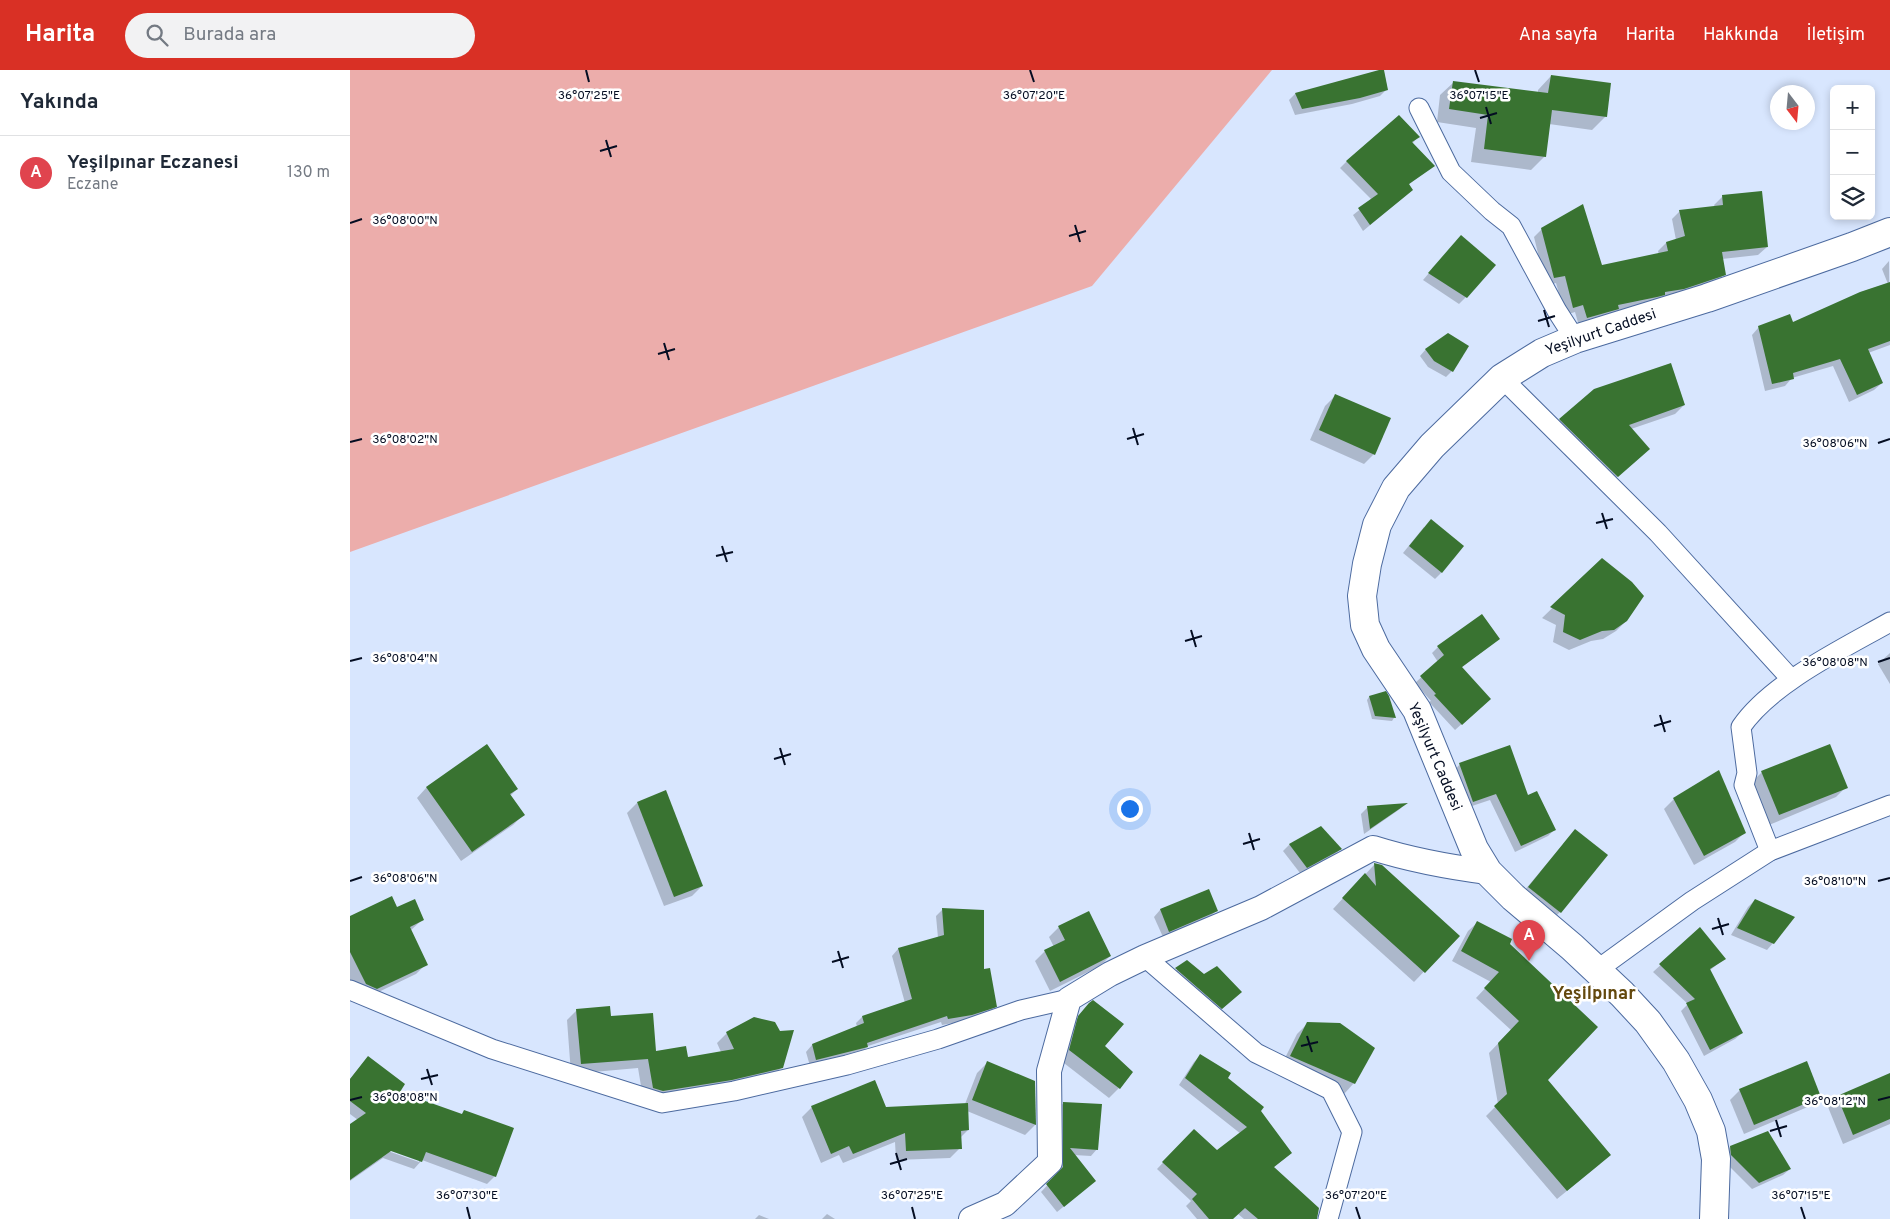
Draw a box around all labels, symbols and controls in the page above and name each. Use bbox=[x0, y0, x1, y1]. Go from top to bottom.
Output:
search box bbox=[125, 13, 475, 58]
text: Harita bbox=[25, 20, 95, 50]
icon: search bbox=[143, 21, 171, 49]
text: Burada ara bbox=[183, 23, 276, 47]
text: Ana sayfa bbox=[1519, 24, 1598, 47]
text: Harita bbox=[1626, 24, 1675, 47]
text: Hakkında bbox=[1703, 24, 1778, 47]
text: İletişim bbox=[1806, 24, 1865, 47]
north arrow bbox=[1770, 85, 1815, 130]
map controls bbox=[1830, 85, 1875, 220]
button: + bbox=[1830, 85, 1875, 130]
text: 36°07'25"E bbox=[558, 88, 620, 104]
text: 36°07'20"E bbox=[1003, 88, 1065, 104]
text: 36°07'15"E bbox=[1449, 88, 1509, 104]
text: Yakında bbox=[20, 89, 99, 116]
button: − bbox=[1830, 130, 1875, 175]
text: Yeşilpınar Eczanesi bbox=[67, 151, 239, 175]
text: A bbox=[30, 163, 42, 183]
text: 130 m bbox=[287, 163, 330, 183]
text: Eczane bbox=[67, 175, 118, 195]
button: layers bbox=[1830, 175, 1875, 220]
text: 36°08'00"N bbox=[372, 213, 438, 229]
street label: Yeşilyurt Caddesi bbox=[1543, 305, 1659, 361]
text: 36°08'02"N bbox=[372, 432, 438, 448]
text: 36°08'06"N bbox=[1802, 436, 1868, 452]
text: 36°08'04"N bbox=[372, 651, 438, 667]
text: 36°08'08"N bbox=[1802, 655, 1868, 671]
street label: Yeşilyurt Caddesi bbox=[1403, 700, 1465, 814]
your location bbox=[1117, 796, 1143, 822]
text: 36°08'06"N bbox=[372, 871, 438, 887]
text: 36°08'10"N bbox=[1804, 874, 1866, 890]
pin: A bbox=[1513, 920, 1545, 961]
district label: Yeşilpınar bbox=[1552, 983, 1636, 1006]
text: 36°08'08"N bbox=[372, 1090, 438, 1106]
text: 36°08'12"N bbox=[1804, 1094, 1866, 1110]
text: 36°07'30"E bbox=[436, 1188, 498, 1204]
text: 36°07'25"E bbox=[881, 1188, 943, 1204]
text: 36°07'20"E bbox=[1325, 1188, 1387, 1204]
text: 36°07'15"E bbox=[1771, 1188, 1831, 1204]

